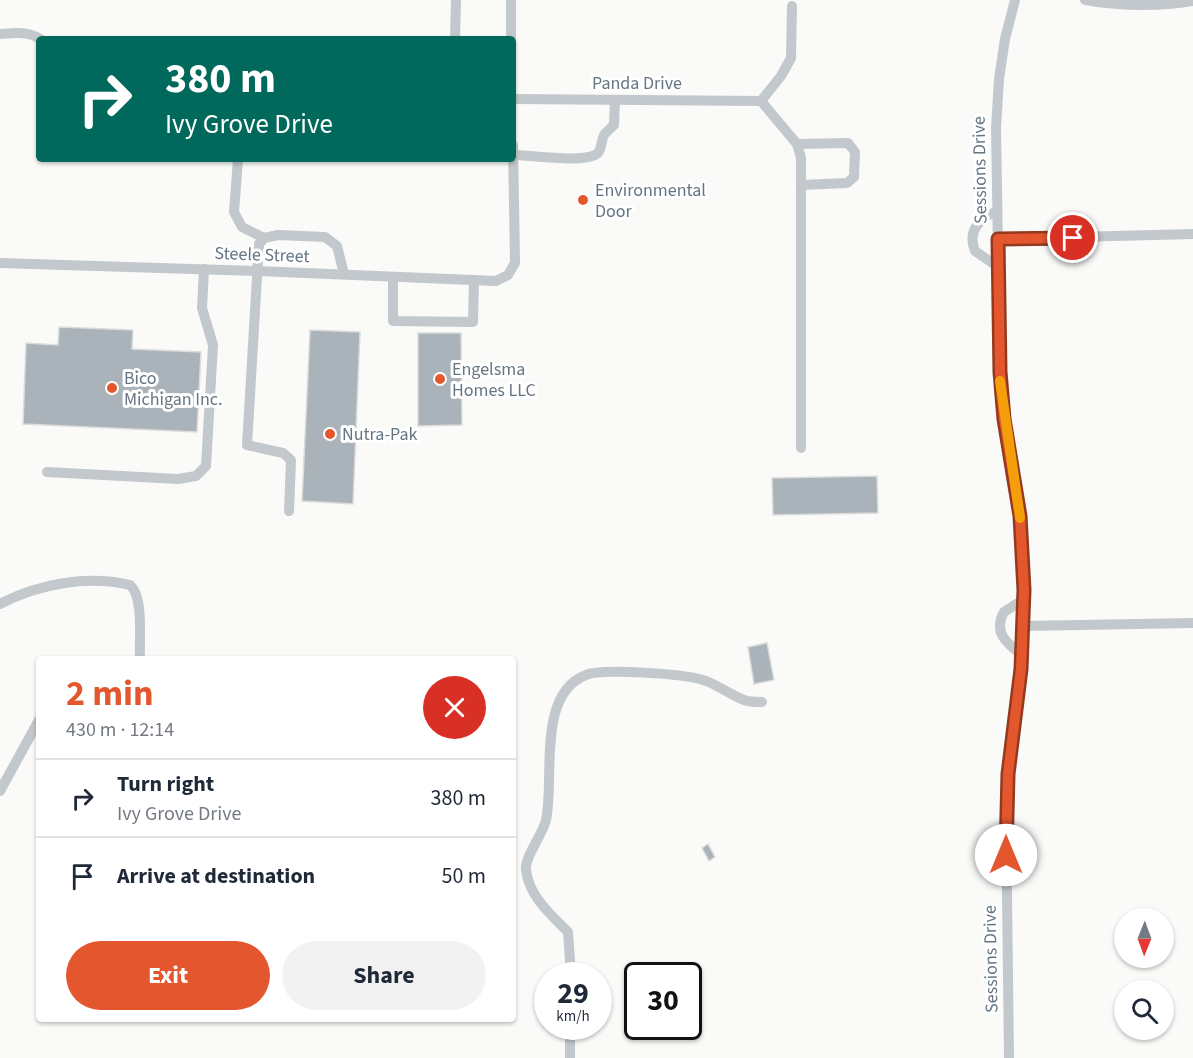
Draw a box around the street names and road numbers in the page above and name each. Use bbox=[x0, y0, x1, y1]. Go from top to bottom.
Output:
street label: Panda Drive bbox=[592, 71, 682, 96]
street label: Sessions Drive bbox=[967, 116, 993, 224]
street label: Steele Street bbox=[214, 241, 310, 269]
street label: Sessions Drive bbox=[978, 905, 1004, 1013]

